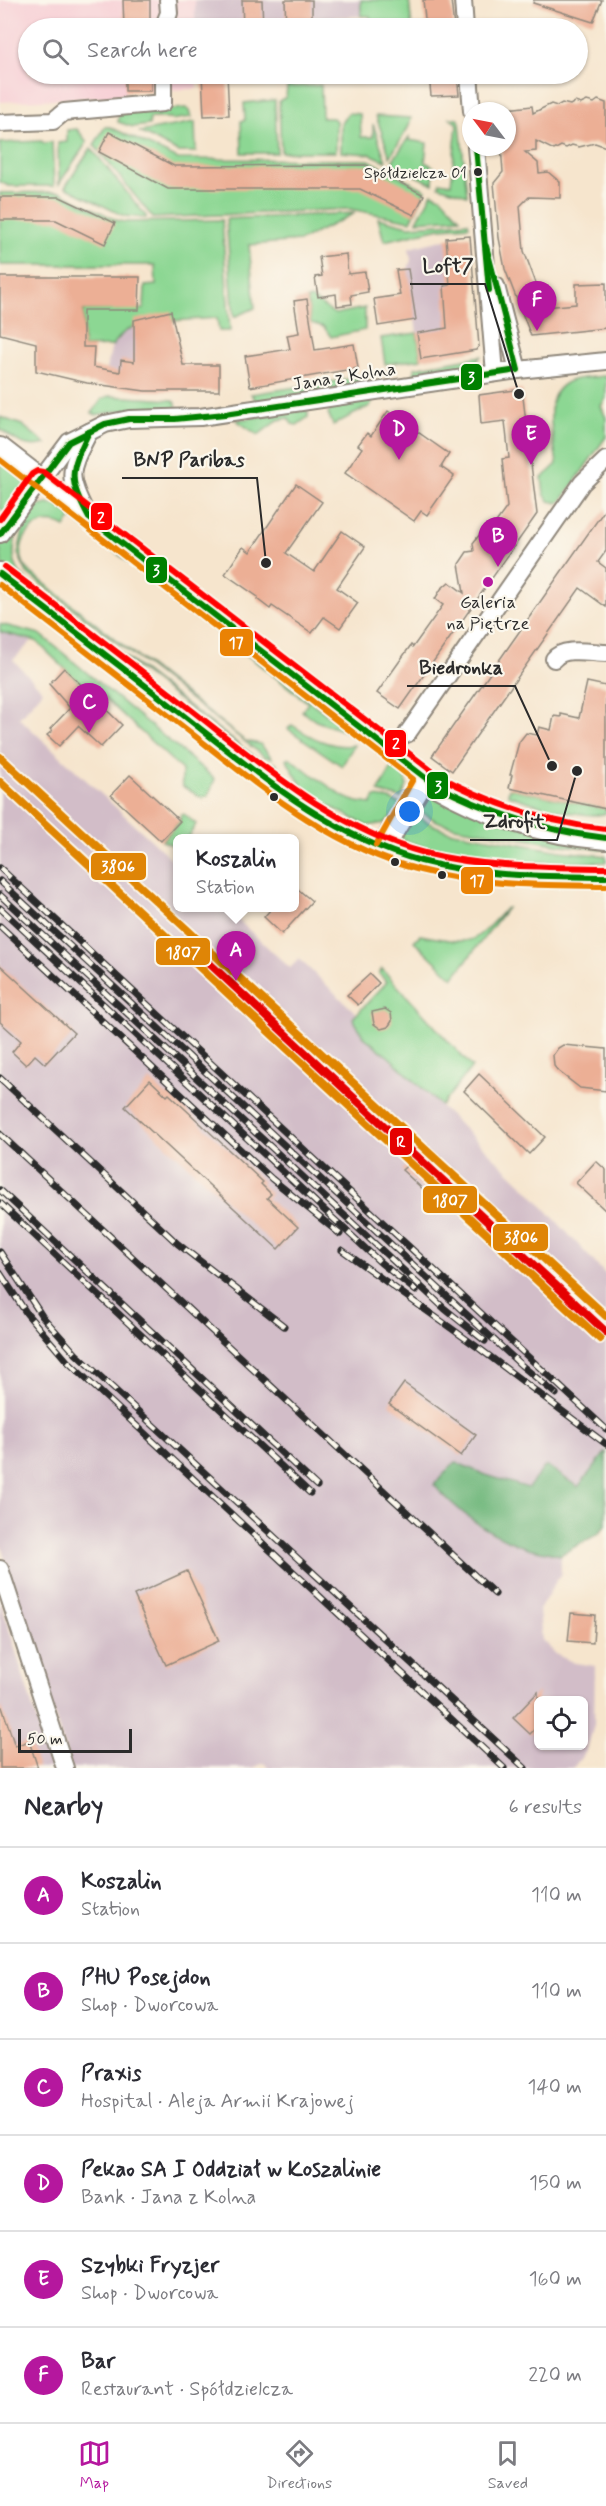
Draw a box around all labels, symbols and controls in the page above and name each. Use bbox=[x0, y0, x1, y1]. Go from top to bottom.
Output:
search box bbox=[18, 18, 588, 84]
icon: search bbox=[39, 35, 72, 68]
text: Search here bbox=[87, 37, 198, 65]
north arrow bbox=[462, 102, 516, 156]
place label: Spółdzielcza 01 bbox=[364, 163, 467, 184]
marker: Spółdzielcza 01 bbox=[472, 166, 484, 178]
callout: Loft7 bbox=[410, 246, 485, 284]
text: Loft7 bbox=[422, 253, 474, 280]
pin: F bbox=[518, 282, 556, 331]
street label: Jana z Kolna bbox=[291, 357, 397, 397]
line badge: 3 bbox=[460, 363, 483, 391]
text: 3 bbox=[467, 368, 475, 389]
pin: D bbox=[380, 410, 418, 460]
pin: E bbox=[512, 416, 550, 465]
callout: BNP Paribas bbox=[122, 440, 257, 478]
text: BNP Paribas bbox=[134, 447, 245, 474]
line badge: 2 bbox=[90, 502, 113, 531]
text: 2 bbox=[97, 508, 105, 529]
pin: B bbox=[478, 518, 518, 567]
line badge: 3 bbox=[145, 556, 168, 584]
text: 3 bbox=[152, 561, 160, 582]
marker: Galeria na Piętrze bbox=[481, 575, 495, 589]
place label: Galeria na Piętrze bbox=[447, 591, 530, 636]
line badge: 17 bbox=[219, 628, 254, 657]
text: 17 bbox=[228, 633, 244, 654]
callout: Biedronka bbox=[407, 648, 515, 686]
text: Biedronka bbox=[419, 655, 503, 682]
pin: C bbox=[70, 684, 109, 733]
line badge: 2 bbox=[384, 729, 407, 758]
text: 2 bbox=[392, 734, 400, 755]
line badge: 3 bbox=[426, 771, 449, 800]
text: 3 bbox=[434, 777, 442, 798]
unlabelled marker bbox=[268, 791, 280, 803]
your location bbox=[395, 797, 424, 826]
callout: Zdrofit bbox=[470, 802, 557, 840]
text: Zdrofit bbox=[483, 809, 547, 836]
popup bbox=[173, 834, 299, 912]
text: Koszalin bbox=[196, 846, 276, 874]
line badge: 3806 bbox=[90, 852, 147, 881]
unlabelled marker bbox=[389, 856, 401, 868]
text: 3806 bbox=[101, 857, 135, 878]
line badge: 17 bbox=[460, 866, 494, 895]
unlabelled marker bbox=[436, 869, 448, 881]
text: 17 bbox=[469, 871, 485, 892]
text: Station bbox=[196, 874, 255, 901]
pin: A bbox=[216, 932, 256, 981]
line badge: 1807 bbox=[155, 937, 211, 966]
text: 1807 bbox=[165, 943, 201, 964]
line badge: R bbox=[389, 1127, 413, 1156]
text: R bbox=[396, 1132, 406, 1153]
line badge: 1807 bbox=[422, 1185, 478, 1214]
text: 1807 bbox=[432, 1191, 468, 1212]
line badge: 3806 bbox=[492, 1223, 549, 1252]
text: 3806 bbox=[504, 1228, 538, 1249]
map controls bbox=[534, 1696, 588, 1750]
button: locate bbox=[534, 1696, 588, 1750]
scale bar bbox=[18, 1726, 132, 1754]
text: 50 m bbox=[27, 1729, 63, 1750]
text: Nearby bbox=[24, 1790, 103, 1824]
text: 6 results bbox=[509, 1794, 582, 1821]
text: Koszalin bbox=[81, 1868, 162, 1896]
text: A bbox=[37, 1882, 50, 1909]
text: 110 m bbox=[531, 1882, 582, 1909]
text: Station bbox=[81, 1896, 140, 1923]
text: PHU Posejdon bbox=[81, 1964, 211, 1992]
text: B bbox=[37, 1978, 50, 2005]
text: 110 m bbox=[531, 1978, 582, 2005]
text: Shop · Dworcowa bbox=[81, 1992, 218, 2019]
text: Praxis bbox=[81, 2060, 141, 2088]
text: C bbox=[36, 2074, 51, 2101]
text: 140 m bbox=[528, 2074, 582, 2101]
text: Hospital · Aleja Armii Krajowej bbox=[81, 2088, 354, 2115]
text: Pekao SA I Oddział w Koszalinie bbox=[81, 2156, 381, 2184]
text: D bbox=[37, 2170, 50, 2197]
text: 150 m bbox=[529, 2170, 582, 2197]
text: Bank · Jana z Kolna bbox=[81, 2184, 256, 2211]
text: Szybki Fryzjer bbox=[81, 2252, 219, 2280]
text: E bbox=[38, 2266, 49, 2293]
text: 160 m bbox=[529, 2266, 582, 2293]
text: Shop · Dworcowa bbox=[81, 2280, 218, 2307]
text: Bar bbox=[81, 2348, 115, 2376]
text: F bbox=[38, 2362, 49, 2389]
text: 220 m bbox=[528, 2362, 582, 2389]
text: Restaurant · Spółdzielcza bbox=[81, 2376, 293, 2403]
tab: Map bbox=[78, 2437, 111, 2494]
tab: Directions bbox=[266, 2437, 332, 2494]
tab: Saved bbox=[488, 2437, 528, 2494]

